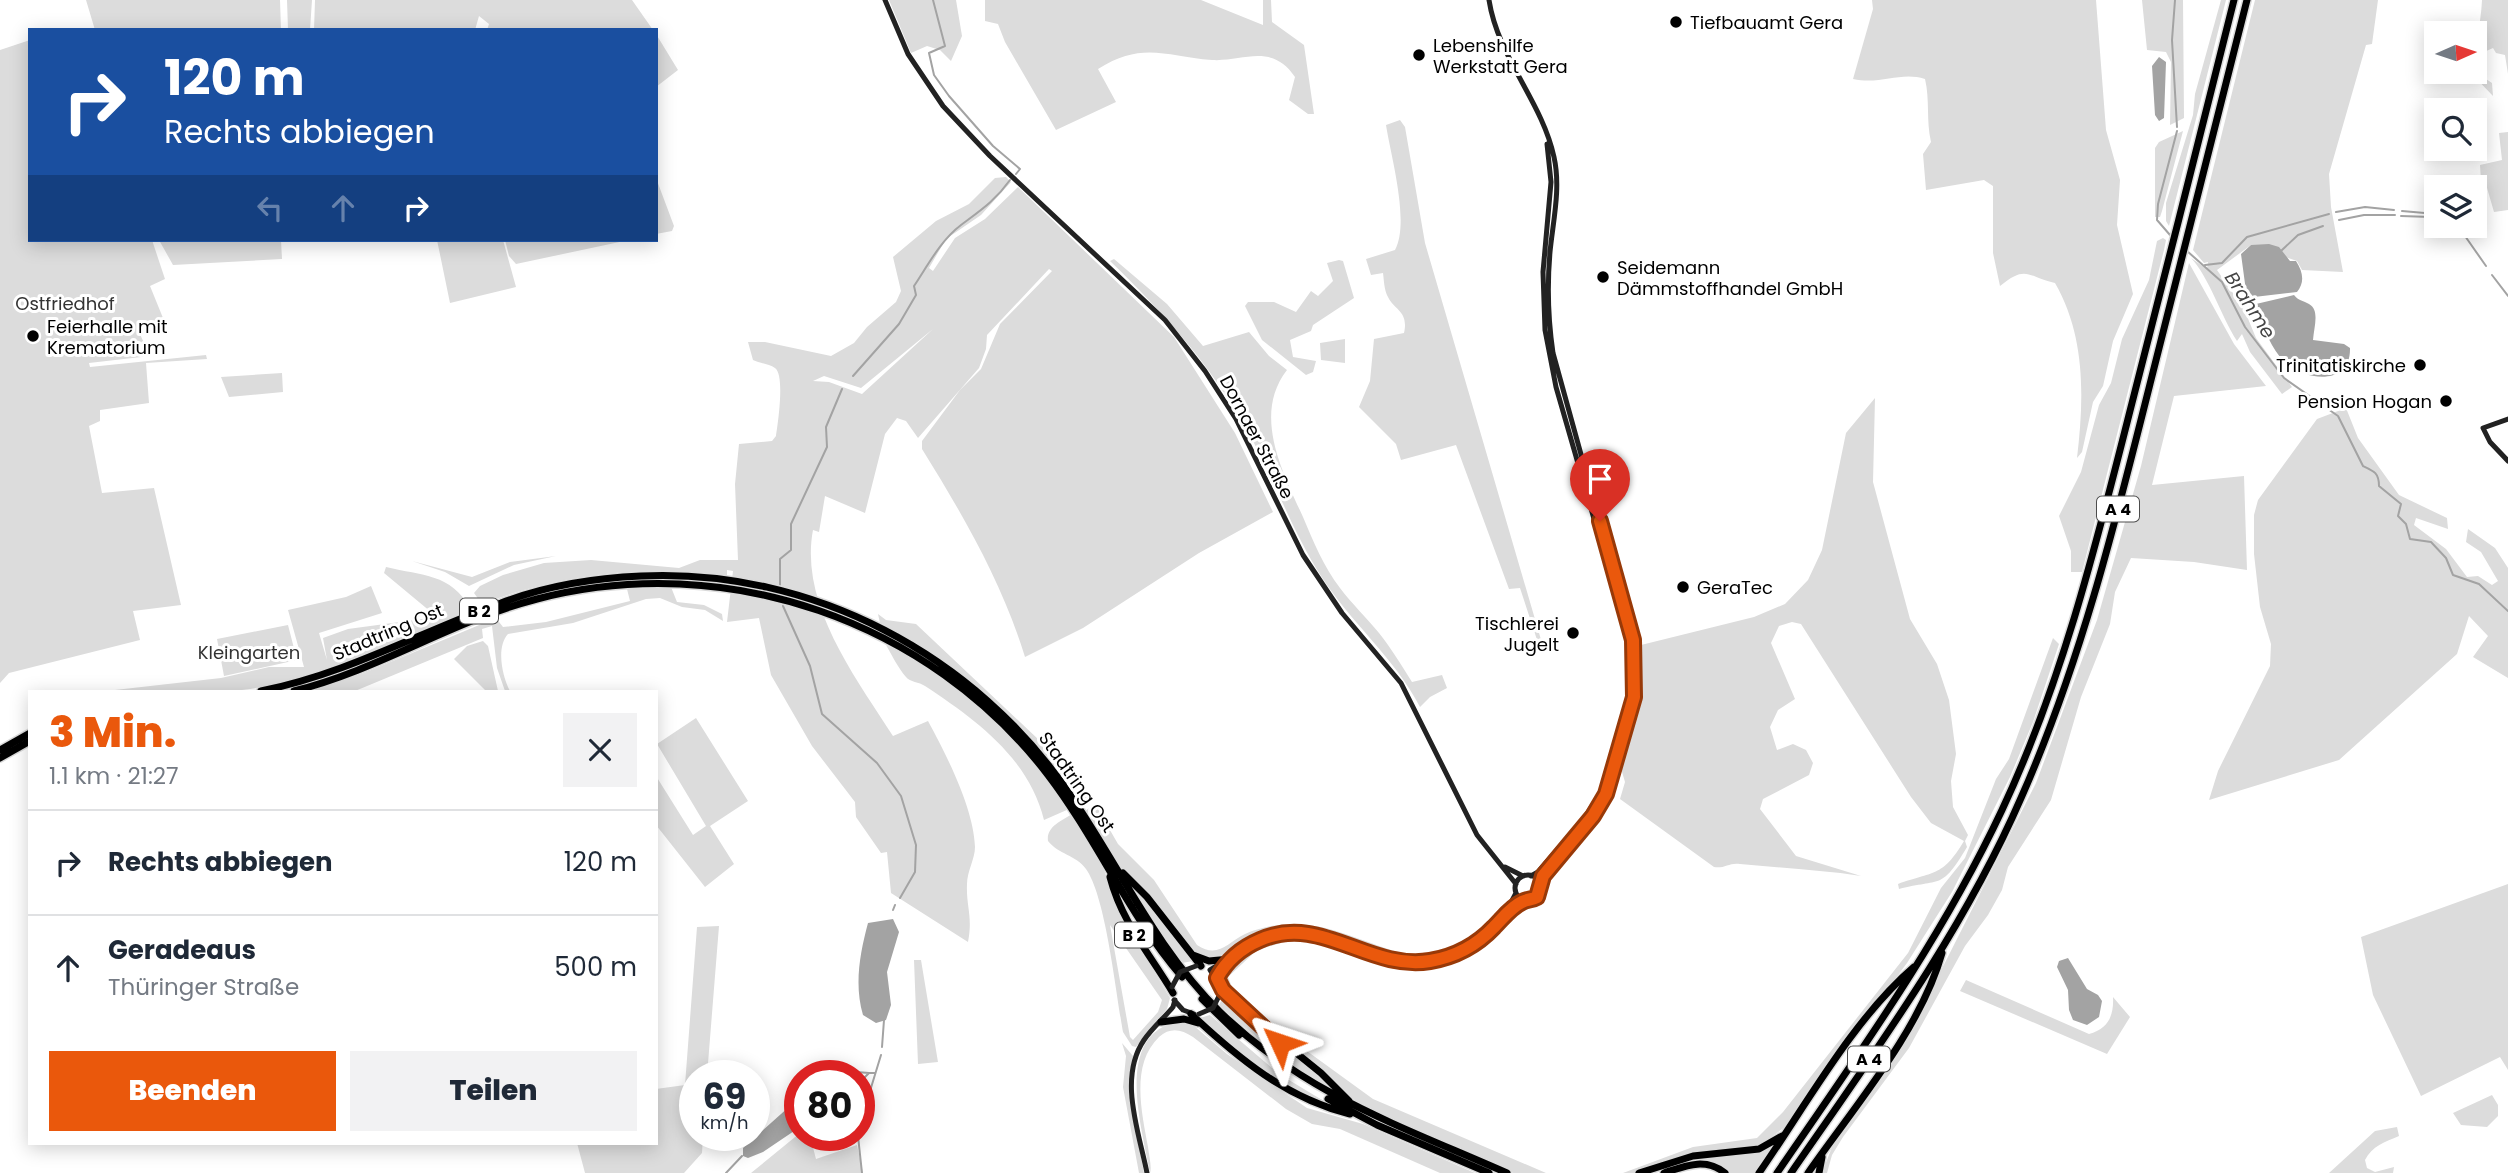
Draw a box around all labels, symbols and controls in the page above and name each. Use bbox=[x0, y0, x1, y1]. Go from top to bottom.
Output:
place label: Tiefbauamt Gera bbox=[1690, 10, 1843, 35]
marker: Tiefbauamt Gera bbox=[1668, 14, 1684, 30]
north arrow bbox=[2424, 21, 2487, 84]
map controls bbox=[2424, 21, 2487, 238]
place label: Lebenshilfe Werkstatt Gera bbox=[1433, 33, 1568, 79]
text: 120 m bbox=[164, 44, 305, 112]
marker: Lebenshilfe Werkstatt Gera bbox=[1411, 47, 1427, 63]
icon: right bbox=[49, 56, 140, 147]
button: search bbox=[2424, 98, 2487, 161]
text: Rechts abbiegen bbox=[164, 109, 435, 154]
button: layers bbox=[2424, 175, 2487, 238]
icon: left bbox=[251, 189, 289, 227]
icon: ahead bbox=[324, 189, 362, 227]
icon: right bbox=[397, 189, 435, 227]
place label: Seidemann Dämmstoffhandel GmbH bbox=[1617, 255, 1843, 301]
water label: Brahme bbox=[2218, 266, 2282, 344]
marker: Seidemann Dämmstoffhandel GmbH bbox=[1595, 269, 1611, 285]
park label: Ostfriedhof bbox=[15, 291, 115, 316]
place label: Feierhalle mit Krematorium bbox=[47, 314, 168, 360]
marker: Feierhalle mit Krematorium bbox=[25, 328, 41, 344]
place label: Trinitatiskirche bbox=[2276, 353, 2406, 378]
marker: Trinitatiskirche bbox=[2412, 357, 2428, 373]
street label: Dornaer Straße bbox=[1214, 371, 1300, 503]
place label: Pension Hogan bbox=[2297, 389, 2432, 414]
marker: Pension Hogan bbox=[2438, 393, 2454, 409]
pin bbox=[1570, 449, 1630, 521]
icon: arrive bbox=[1581, 460, 1619, 498]
road number: A 4 bbox=[2097, 496, 2139, 522]
place label: GeraTec bbox=[1697, 575, 1773, 600]
marker: GeraTec bbox=[1675, 579, 1691, 595]
street label: Stadtring Ost bbox=[329, 597, 447, 667]
road number: B 2 bbox=[460, 598, 498, 624]
place label: Tischlerei Jugelt bbox=[1475, 611, 1559, 657]
marker: Tischlerei Jugelt bbox=[1565, 625, 1581, 641]
park label: Kleingarten bbox=[198, 640, 300, 665]
text: 3 Min. bbox=[49, 703, 176, 762]
button: close bbox=[563, 713, 637, 787]
street label: Stadtring Ost bbox=[1033, 727, 1121, 837]
text: 1.1 km · 21:27 bbox=[49, 760, 179, 792]
icon: right bbox=[49, 844, 87, 882]
text: Rechts abbiegen bbox=[108, 844, 333, 880]
text: 120 m bbox=[564, 844, 637, 880]
road number: B 2 bbox=[1115, 923, 1153, 948]
text: Geradeaus bbox=[108, 932, 256, 968]
icon: ahead bbox=[49, 949, 87, 987]
text: 500 m bbox=[554, 949, 637, 985]
text: Thüringer Straße bbox=[108, 971, 299, 1003]
position arrow bbox=[1243, 1006, 1317, 1080]
road number: A 4 bbox=[1848, 1046, 1890, 1072]
button: Beenden bbox=[49, 1051, 336, 1131]
button: Teilen bbox=[350, 1051, 637, 1131]
speed limit sign: 80 bbox=[784, 1060, 875, 1151]
text: 69 bbox=[703, 1072, 746, 1121]
text: km/h bbox=[701, 1110, 748, 1135]

